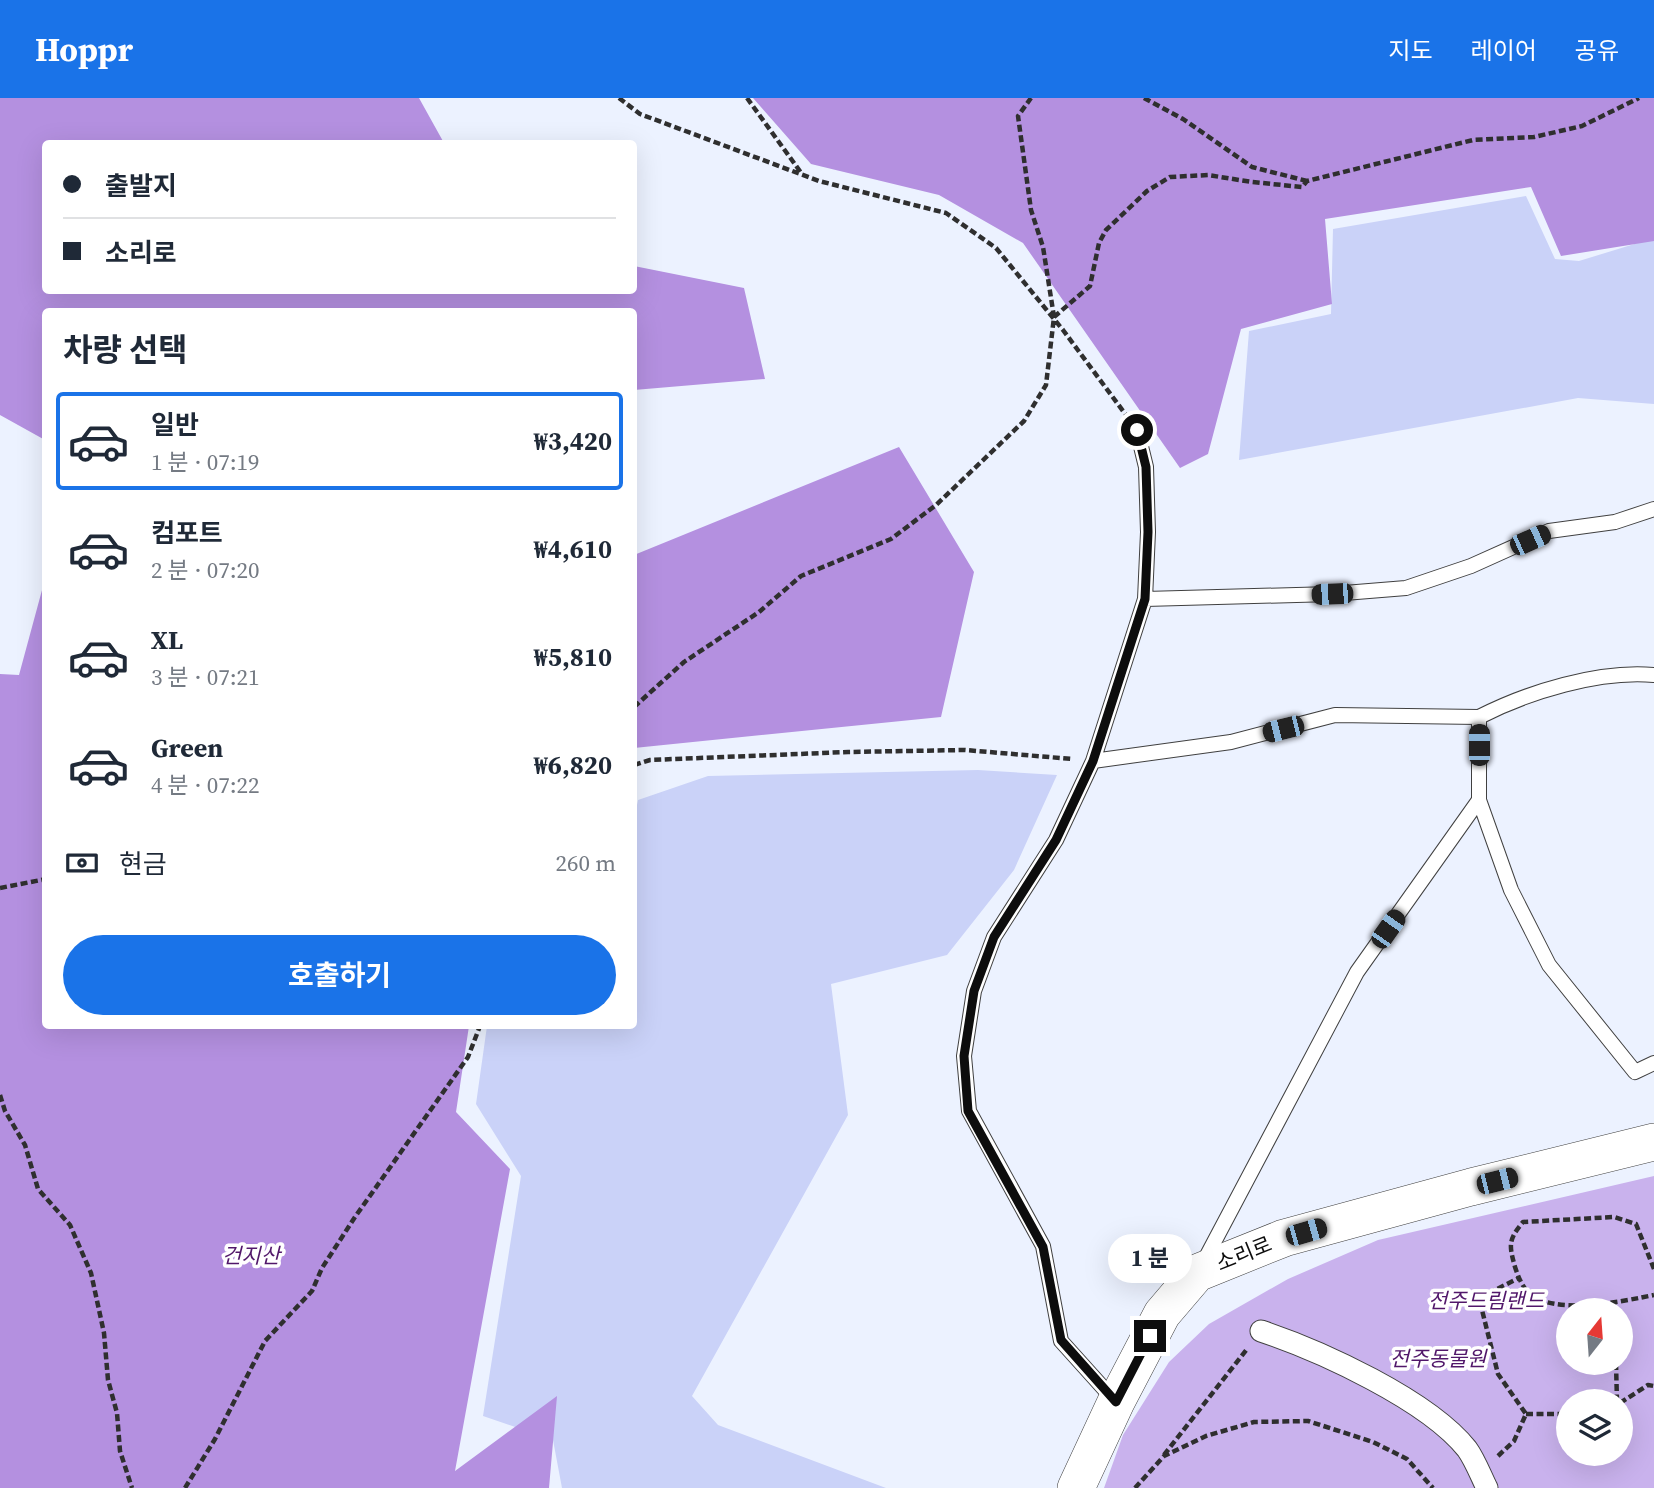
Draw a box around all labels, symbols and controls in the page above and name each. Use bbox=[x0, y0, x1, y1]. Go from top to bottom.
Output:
text: Hoppr bbox=[35, 27, 133, 72]
text: 지도 bbox=[1388, 34, 1433, 67]
text: 레이어 bbox=[1471, 34, 1537, 67]
text: 공유 bbox=[1575, 34, 1619, 67]
text: 출발지 bbox=[105, 168, 177, 204]
text: 소리로 bbox=[105, 235, 177, 271]
text: 차량 선택 bbox=[63, 328, 188, 372]
text: 일반 bbox=[151, 407, 199, 443]
icon: car bbox=[67, 410, 130, 473]
route start bbox=[1121, 414, 1153, 446]
text: ₩3,420 bbox=[534, 423, 612, 459]
text: 1 분 · 07:19 bbox=[151, 446, 260, 478]
text: 컴포트 bbox=[151, 515, 223, 551]
icon: car bbox=[67, 518, 130, 581]
car bbox=[1507, 522, 1554, 558]
text: ₩4,610 bbox=[534, 531, 612, 567]
text: 2 분 · 07:20 bbox=[151, 554, 260, 586]
car bbox=[1311, 583, 1354, 605]
text: XL bbox=[151, 622, 183, 658]
icon: car bbox=[67, 626, 130, 689]
text: ₩5,810 bbox=[534, 639, 612, 675]
text: 3 분 · 07:21 bbox=[151, 661, 260, 693]
car bbox=[1261, 714, 1306, 744]
car bbox=[1469, 724, 1490, 766]
text: Green bbox=[151, 730, 223, 766]
icon: car bbox=[67, 734, 130, 797]
text: ₩6,820 bbox=[534, 747, 612, 783]
text: 4 분 · 07:22 bbox=[151, 769, 260, 801]
icon: cash bbox=[63, 844, 101, 882]
text: 현금 bbox=[119, 846, 167, 882]
text: 260 m bbox=[555, 847, 616, 879]
car bbox=[1368, 906, 1409, 952]
button: 호출하기 bbox=[63, 935, 616, 1015]
car bbox=[1475, 1166, 1520, 1196]
car bbox=[1283, 1216, 1330, 1248]
street label: 소리로 bbox=[1212, 1229, 1276, 1278]
callout: 1 분 bbox=[1108, 1234, 1192, 1284]
park label: 건지산 bbox=[222, 1241, 283, 1270]
text: 1 분 bbox=[1131, 1242, 1169, 1274]
park label: 전주드림랜드 bbox=[1428, 1286, 1545, 1315]
north arrow bbox=[1556, 1298, 1633, 1376]
map controls bbox=[1556, 1298, 1633, 1466]
route end bbox=[1134, 1320, 1166, 1352]
park label: 전주동물원 bbox=[1390, 1344, 1488, 1373]
button: layers bbox=[1556, 1389, 1633, 1466]

